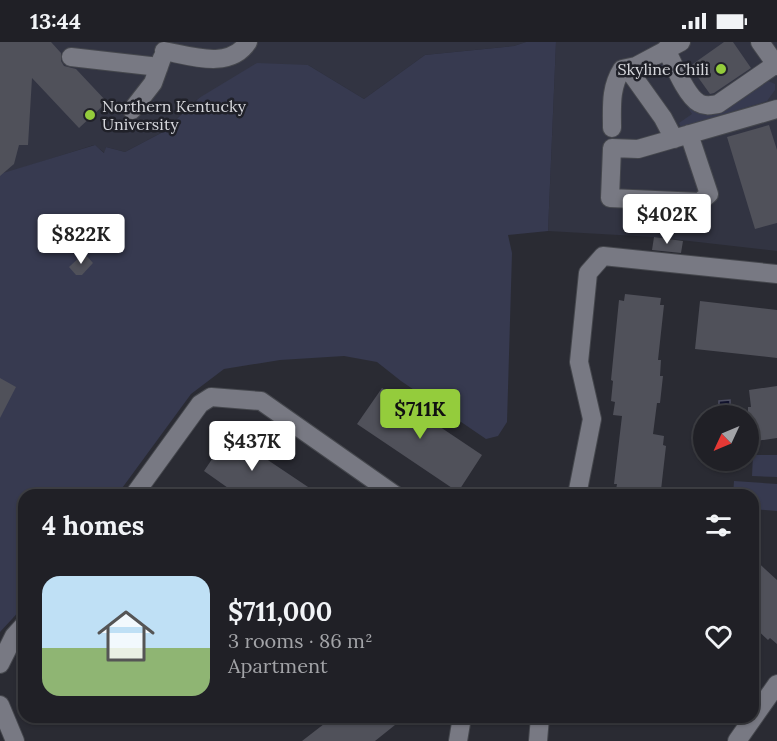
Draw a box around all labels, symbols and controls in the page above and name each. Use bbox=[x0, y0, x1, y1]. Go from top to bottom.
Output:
text: 13:44 bbox=[30, 7, 81, 35]
place label: Skyline Chili bbox=[617, 59, 709, 79]
marker: Skyline Chili bbox=[714, 62, 728, 76]
place label: Northern Kentucky University bbox=[102, 96, 247, 134]
marker: Northern Kentucky University bbox=[83, 108, 97, 122]
pin: $402K bbox=[625, 194, 709, 245]
text: $402K bbox=[637, 201, 697, 226]
pin: $822K bbox=[39, 214, 123, 265]
text: $822K bbox=[52, 221, 110, 246]
pin: $711K bbox=[378, 389, 462, 440]
text: $711K bbox=[394, 396, 446, 421]
north arrow bbox=[693, 405, 759, 471]
map controls bbox=[693, 405, 759, 471]
pin: $437K bbox=[210, 421, 294, 472]
text: $437K bbox=[223, 428, 281, 453]
text: 4 homes bbox=[42, 509, 144, 542]
icon: filters bbox=[702, 509, 735, 542]
text: $711,000 bbox=[228, 595, 332, 628]
icon: home bbox=[90, 600, 162, 672]
icon: heart bbox=[702, 620, 735, 653]
text: 3 rooms · 86 m² bbox=[228, 628, 373, 653]
text: Apartment bbox=[228, 653, 328, 678]

